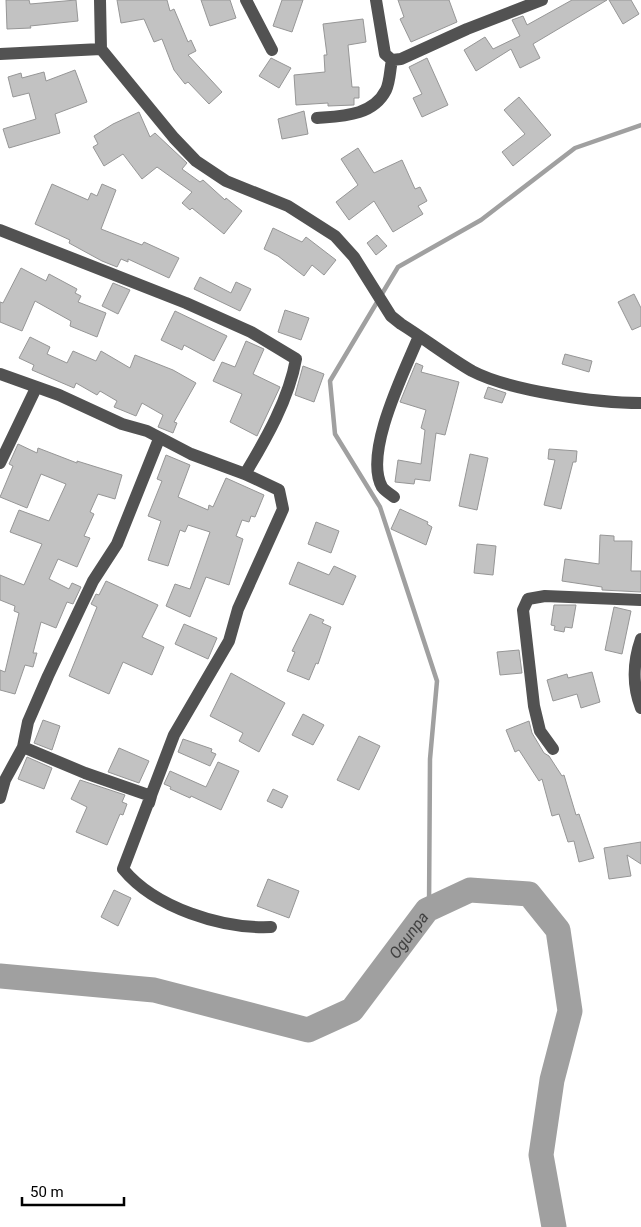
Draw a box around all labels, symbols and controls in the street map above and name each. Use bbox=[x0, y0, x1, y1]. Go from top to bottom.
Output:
water label: Ogunpa bbox=[385, 908, 432, 962]
scale bar bbox=[22, 1174, 125, 1206]
text: 50 m bbox=[30, 1183, 64, 1201]

